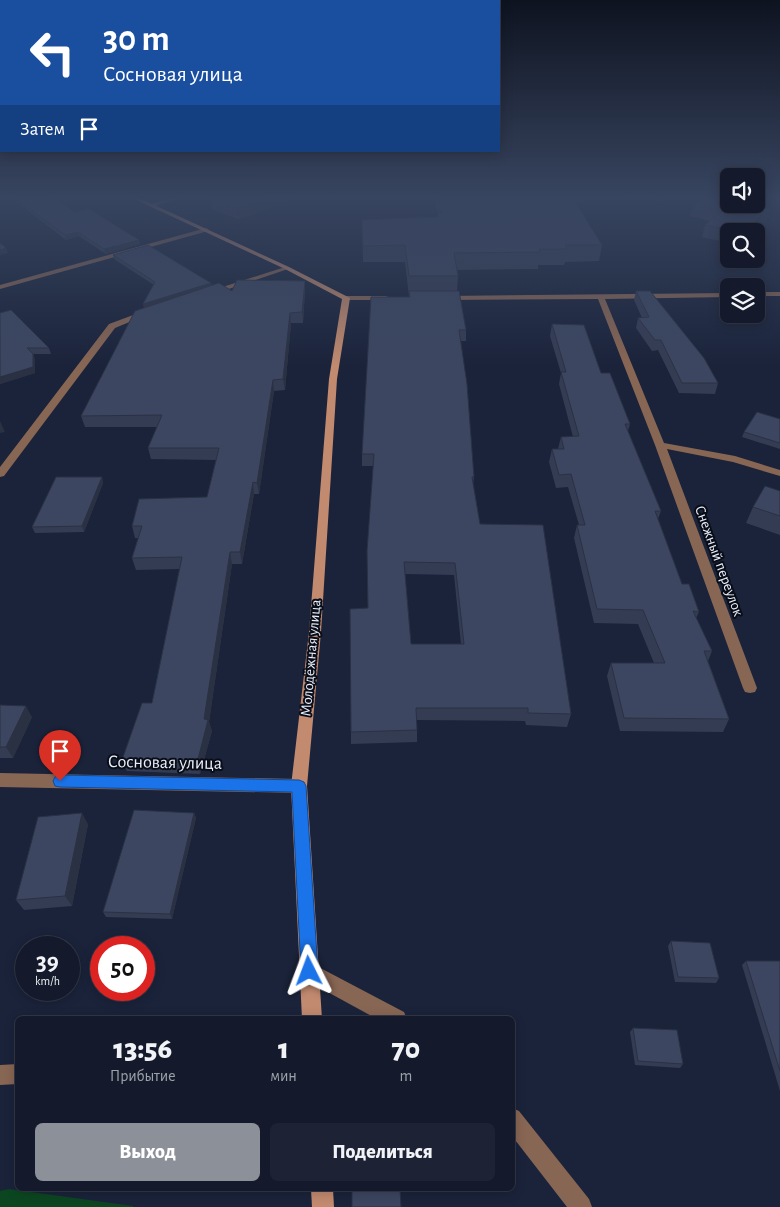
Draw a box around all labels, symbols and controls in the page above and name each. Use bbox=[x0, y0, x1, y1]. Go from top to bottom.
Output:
icon: left bbox=[20, 20, 85, 85]
text: 30 m bbox=[103, 22, 170, 57]
text: Сосновая улица bbox=[103, 63, 243, 85]
icon: arrive bbox=[75, 115, 103, 143]
text: Затем bbox=[20, 120, 65, 139]
map controls bbox=[720, 168, 765, 323]
button: sound bbox=[720, 168, 765, 213]
button: search bbox=[720, 223, 765, 268]
button: layers bbox=[720, 278, 765, 323]
street label: Снежный переулок bbox=[692, 504, 746, 618]
street label: Молодёжная улица bbox=[298, 599, 324, 717]
pin bbox=[39, 730, 81, 781]
icon: arrive bbox=[46, 737, 74, 765]
street label: Сосновая улица bbox=[108, 753, 222, 773]
speed limit sign: 50 bbox=[90, 936, 155, 1001]
position arrow bbox=[282, 944, 334, 996]
text: 39 bbox=[36, 950, 59, 975]
text: km/h bbox=[35, 975, 60, 987]
text: 13:56 bbox=[113, 1034, 172, 1064]
text: 1 bbox=[278, 1034, 289, 1064]
text: 70 bbox=[392, 1034, 420, 1064]
text: Прибытие bbox=[110, 1068, 176, 1084]
text: мин bbox=[270, 1068, 297, 1084]
text: m bbox=[400, 1068, 412, 1084]
button: Выход bbox=[35, 1123, 260, 1181]
button: Поделиться bbox=[270, 1123, 495, 1181]

